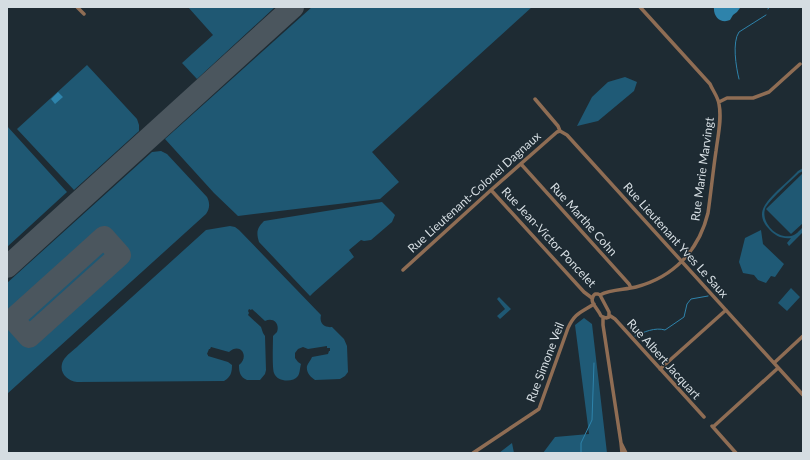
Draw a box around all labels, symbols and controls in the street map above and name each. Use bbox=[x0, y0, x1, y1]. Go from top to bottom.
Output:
street label: Rue Marie Marvingt bbox=[687, 115, 717, 222]
street label: Rue Lieutenant-Colonel Dagnaux bbox=[404, 128, 544, 256]
street label: Rue Marthe Cohn bbox=[547, 179, 621, 259]
street label: Rue Lieutenant Yves Le Saux bbox=[620, 179, 732, 301]
street label: Rue Jean-Victor Poncelet bbox=[499, 184, 600, 291]
street label: Rue Albert Jacquart bbox=[624, 316, 704, 403]
street label: Rue Simone Veil bbox=[523, 320, 567, 404]

